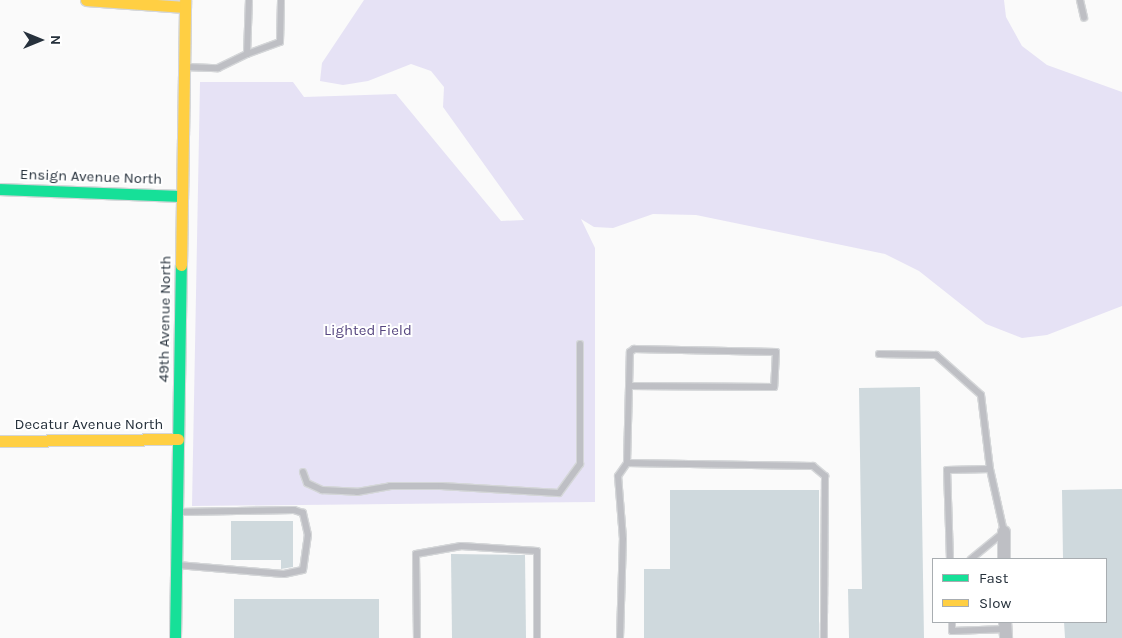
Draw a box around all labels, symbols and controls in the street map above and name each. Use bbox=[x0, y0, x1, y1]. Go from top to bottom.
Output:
north arrow bbox=[15, 15, 65, 65]
text: N bbox=[47, 35, 64, 45]
street label: Ensign Avenue North bbox=[20, 166, 162, 188]
street label: 49th Avenue North bbox=[155, 255, 175, 383]
park label: Lighted Field bbox=[324, 322, 412, 340]
street label: Decatur Avenue North bbox=[15, 416, 163, 434]
legend bbox=[932, 558, 1107, 623]
text: Fast bbox=[979, 569, 1008, 587]
text: Slow bbox=[979, 594, 1011, 612]

